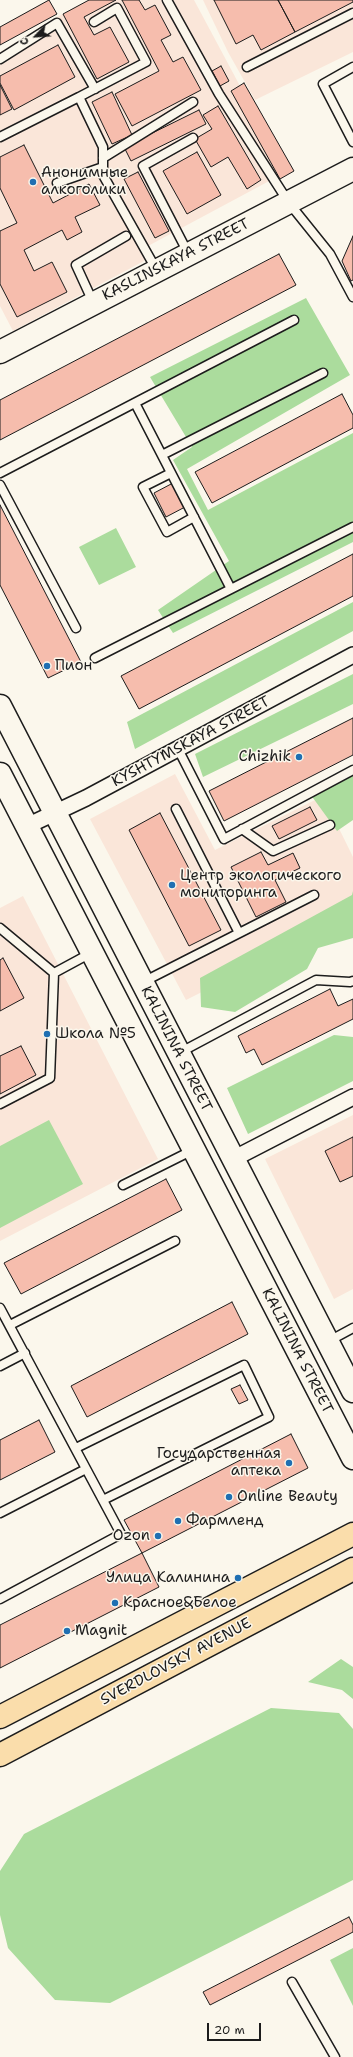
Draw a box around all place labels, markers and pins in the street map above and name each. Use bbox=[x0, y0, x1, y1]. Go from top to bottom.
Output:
place label: Анонимные алкоголики bbox=[41, 164, 128, 199]
marker: Анонимные алкоголики bbox=[28, 177, 38, 187]
place label: Пион bbox=[55, 657, 92, 675]
marker: Пион bbox=[42, 661, 52, 671]
place label: Chizhik bbox=[239, 748, 291, 766]
marker: Chizhik bbox=[294, 752, 304, 762]
place label: Центр экологического мониторинга bbox=[180, 867, 342, 902]
marker: Центр экологического мониторинга bbox=[167, 880, 177, 890]
place label: Школа №5 bbox=[55, 1025, 136, 1043]
marker: Школа №5 bbox=[42, 1029, 52, 1039]
place label: Государственная аптека bbox=[157, 1445, 281, 1480]
marker: Государственная аптека bbox=[284, 1458, 294, 1468]
place label: Online Beauty bbox=[237, 1488, 338, 1506]
marker: Online Beauty bbox=[224, 1492, 234, 1502]
place label: Фармленд bbox=[186, 1512, 264, 1530]
marker: Фармленд bbox=[173, 1516, 183, 1526]
place label: Ozon bbox=[113, 1527, 150, 1545]
marker: Ozon bbox=[153, 1531, 163, 1541]
place label: Улица Калинина bbox=[106, 1569, 230, 1587]
marker: Улица Калинина bbox=[233, 1573, 243, 1583]
place label: Красное&Белое bbox=[123, 1594, 237, 1612]
marker: Красное&Белое bbox=[110, 1598, 120, 1608]
place label: Magnit bbox=[75, 1622, 127, 1640]
marker: Magnit bbox=[62, 1626, 72, 1636]

